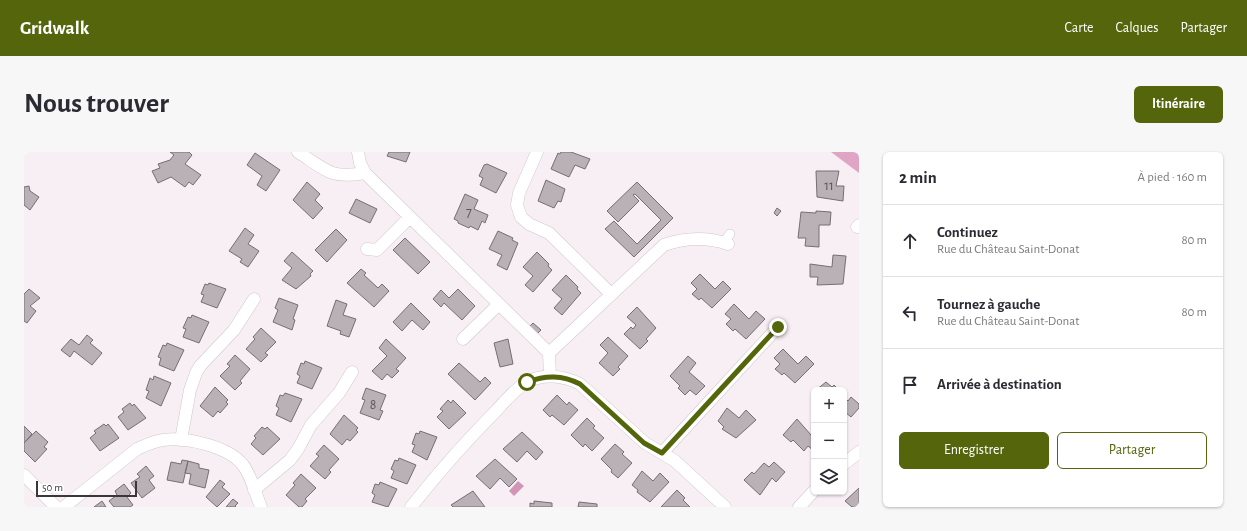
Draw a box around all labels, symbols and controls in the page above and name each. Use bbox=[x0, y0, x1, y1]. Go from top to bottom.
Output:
text: Gridwalk bbox=[20, 19, 89, 38]
text: Carte bbox=[1065, 21, 1093, 35]
text: Calques bbox=[1115, 21, 1159, 35]
text: Partager bbox=[1181, 21, 1227, 35]
button: Itinéraire bbox=[1134, 86, 1223, 123]
text: Nous trouver bbox=[24, 90, 169, 118]
text: 2 min bbox=[899, 169, 937, 186]
text: À pied · 160 m bbox=[1138, 171, 1207, 184]
house number: 11 bbox=[824, 179, 834, 193]
house number: 7 bbox=[466, 205, 472, 219]
text: Continuez bbox=[937, 225, 998, 240]
icon: ahead bbox=[899, 230, 921, 252]
text: 80 m bbox=[1181, 234, 1207, 247]
text: Rue du Château Saint-Donat bbox=[937, 243, 1079, 256]
text: Tournez à gauche bbox=[937, 297, 1040, 312]
icon: left bbox=[899, 302, 921, 324]
text: 80 m bbox=[1181, 306, 1207, 319]
text: Rue du Château Saint-Donat bbox=[937, 315, 1079, 328]
route end bbox=[769, 318, 787, 336]
route start bbox=[518, 373, 536, 391]
icon: arrive bbox=[899, 374, 921, 396]
text: Arrivée à destination bbox=[937, 377, 1062, 392]
map controls bbox=[811, 387, 847, 495]
button: + bbox=[811, 387, 847, 423]
house number: 8 bbox=[370, 398, 376, 412]
button: − bbox=[811, 423, 847, 459]
button: Enregistrer bbox=[899, 432, 1049, 469]
button: Partager bbox=[1057, 432, 1207, 469]
button: layers bbox=[811, 459, 847, 495]
scale bar bbox=[36, 479, 137, 498]
text: 50 m bbox=[42, 482, 63, 493]

